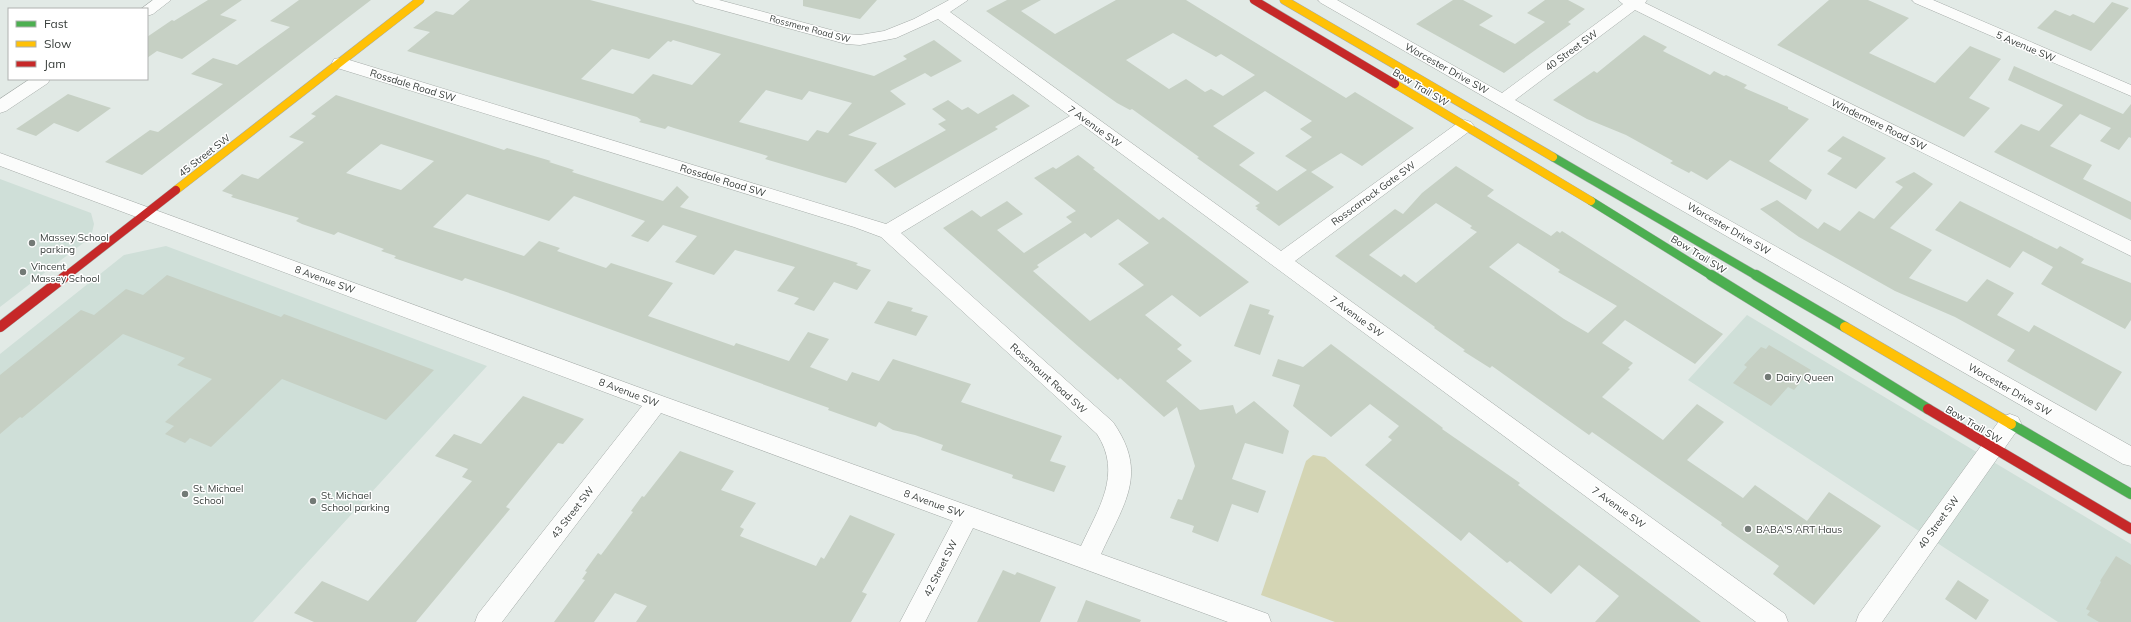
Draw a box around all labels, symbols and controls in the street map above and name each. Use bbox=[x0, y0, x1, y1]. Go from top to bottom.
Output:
legend bbox=[8, 8, 148, 80]
street label: Rossmere Road SW bbox=[768, 12, 852, 45]
text: Fast bbox=[44, 16, 68, 31]
street label: 40 Street SW bbox=[1542, 27, 1600, 74]
street label: 5 Avenue SW bbox=[1994, 28, 2057, 65]
text: Slow bbox=[44, 36, 72, 51]
street label: Worcester Drive SW bbox=[1402, 40, 1491, 97]
text: Jam bbox=[44, 56, 66, 71]
street label: Rossdale Road SW bbox=[368, 66, 457, 105]
street label: Bow Trail SW bbox=[1390, 66, 1451, 109]
street label: Windermere Road SW bbox=[1829, 96, 1929, 153]
street label: 7 Avenue SW bbox=[1065, 103, 1124, 150]
street label: 45 Street SW bbox=[176, 131, 233, 180]
street label: Rosscarrock Gate SW bbox=[1329, 158, 1418, 228]
street label: Rossdale Road SW bbox=[678, 161, 767, 200]
street label: Worcester Drive SW bbox=[1685, 199, 1773, 258]
place label: Massey School parking bbox=[40, 231, 109, 256]
street label: Bow Trail SW bbox=[1668, 232, 1729, 277]
marker: Massey School parking bbox=[27, 238, 37, 248]
place label: Vincent Massey School bbox=[31, 260, 100, 285]
street label: 8 Avenue SW bbox=[293, 263, 357, 296]
marker: Vincent Massey School bbox=[18, 267, 28, 277]
street label: 7 Avenue SW bbox=[1327, 293, 1386, 340]
street label: Rossmount Road SW bbox=[1008, 340, 1090, 416]
street label: Worcester Drive SW bbox=[1966, 360, 2054, 419]
place label: Dairy Queen bbox=[1776, 371, 1834, 384]
marker: Dairy Queen bbox=[1763, 372, 1773, 382]
street label: 8 Avenue SW bbox=[597, 375, 661, 410]
street label: Bow Trail SW bbox=[1943, 403, 2004, 446]
place label: St. Michael School bbox=[193, 482, 243, 507]
street label: 43 Street SW bbox=[548, 484, 597, 541]
street label: 7 Avenue SW bbox=[1589, 484, 1648, 531]
street label: 8 Avenue SW bbox=[902, 487, 966, 520]
marker: St. Michael School bbox=[180, 489, 190, 499]
place label: St. Michael School parking bbox=[321, 489, 390, 514]
street label: 40 Street SW bbox=[1915, 493, 1962, 551]
marker: St. Michael School parking bbox=[308, 496, 318, 506]
place label: BABA'S ART Haus bbox=[1756, 523, 1842, 536]
marker: BABA'S ART Haus bbox=[1743, 524, 1753, 534]
street label: 42 Street SW bbox=[921, 538, 960, 599]

